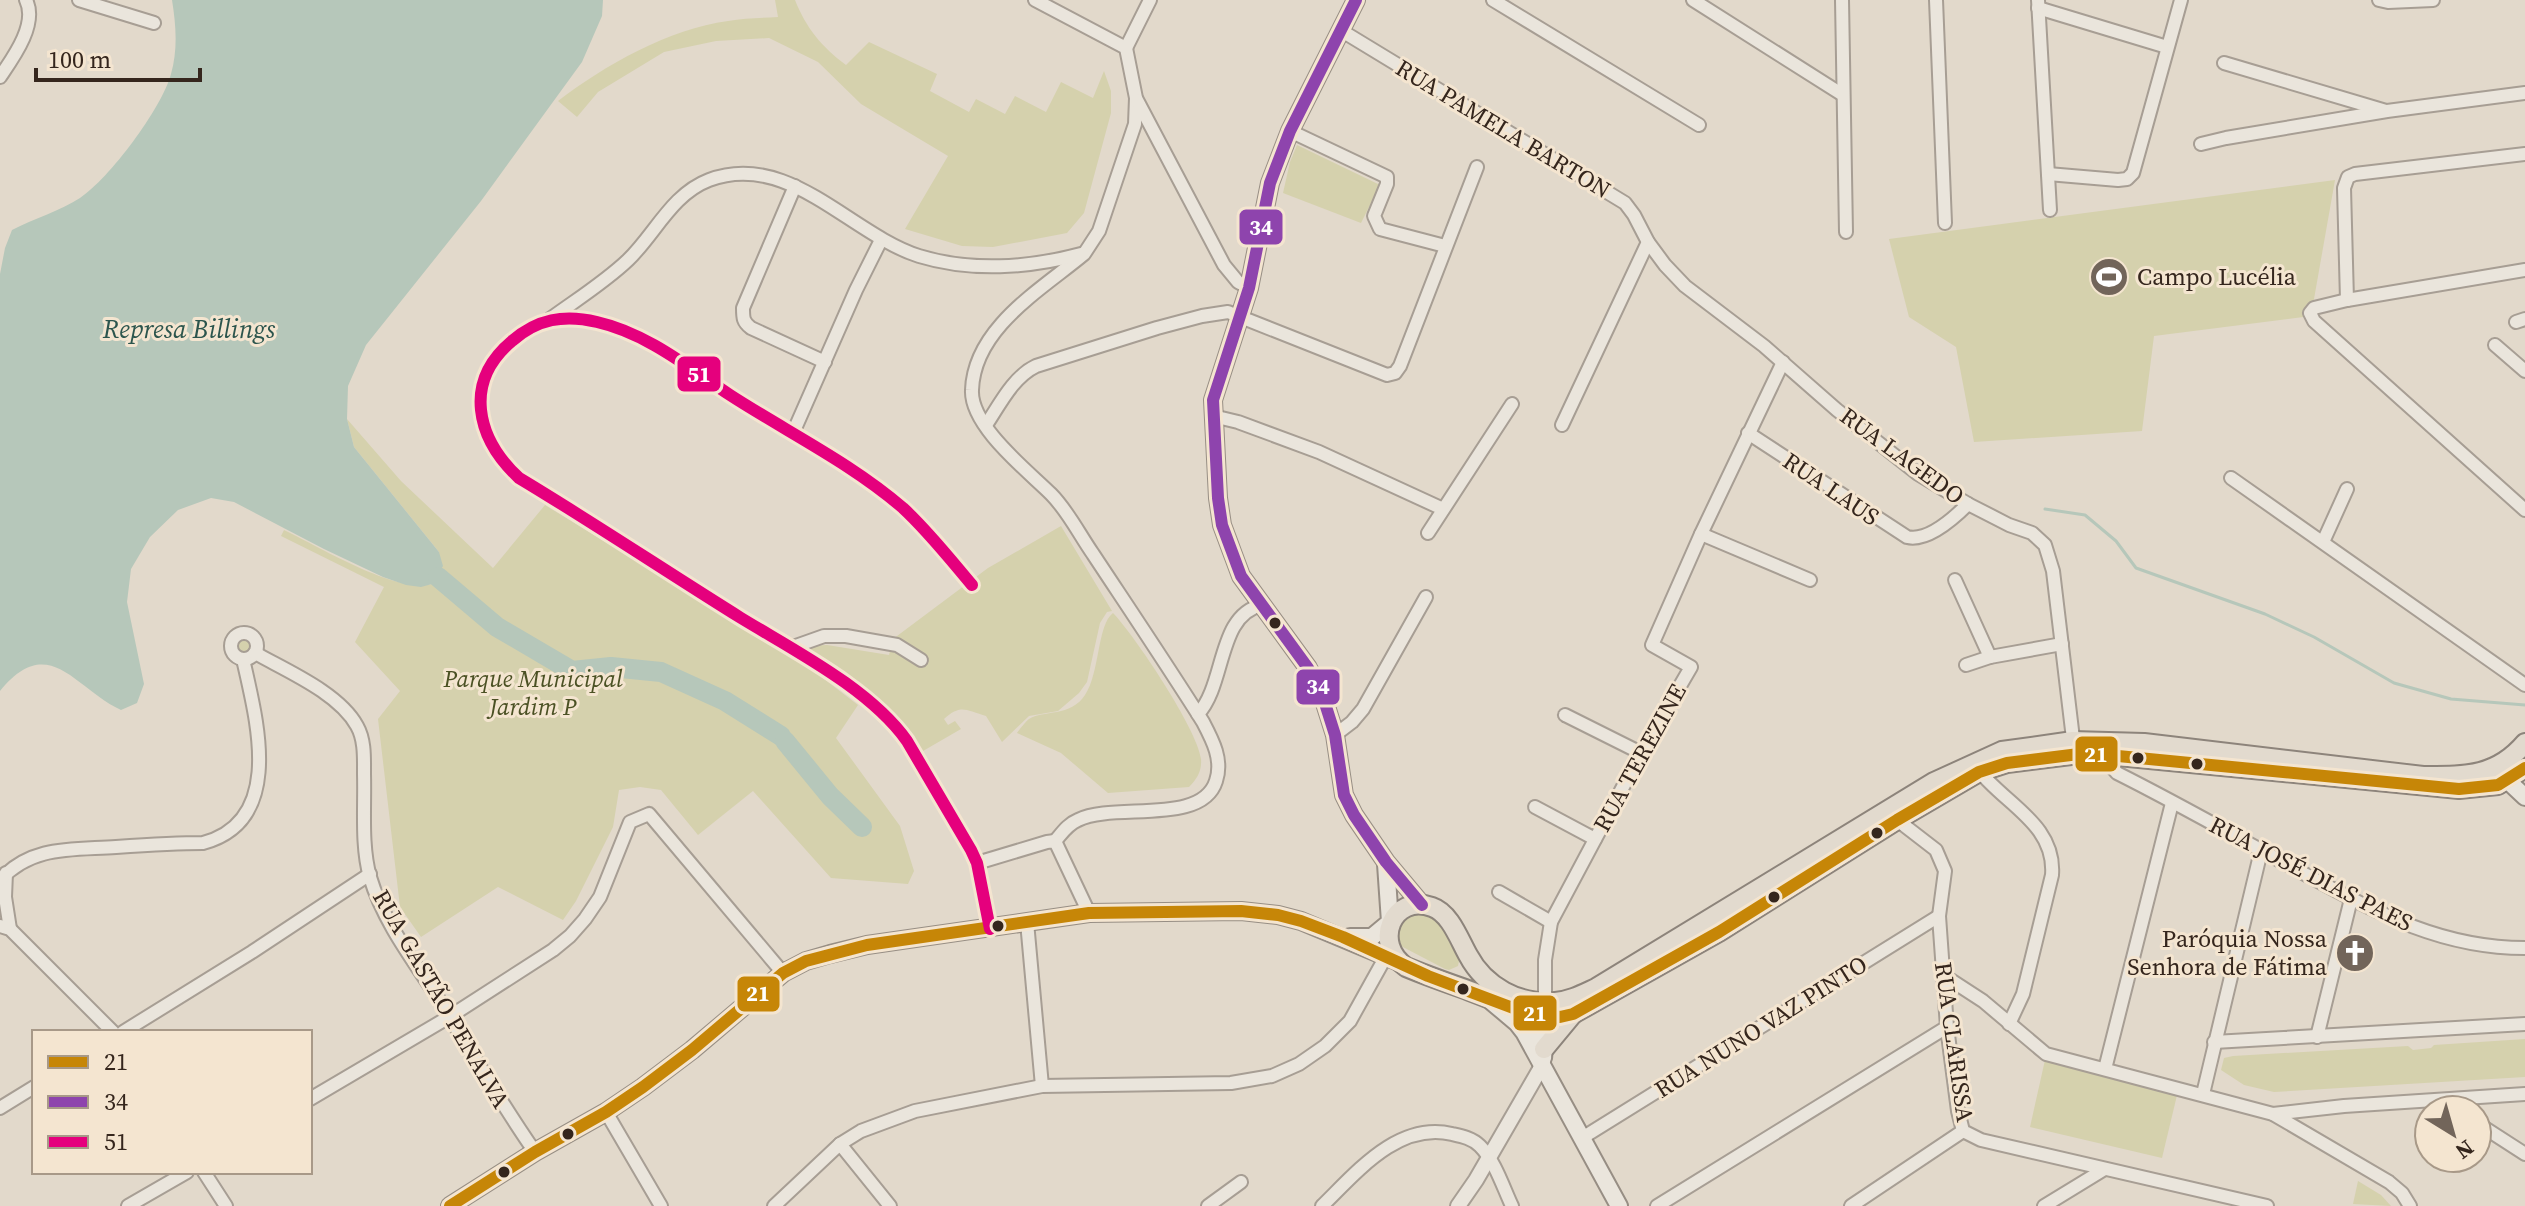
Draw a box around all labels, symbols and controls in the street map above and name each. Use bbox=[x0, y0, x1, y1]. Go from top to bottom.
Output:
scale bar bbox=[36, 32, 200, 82]
text: 100 m bbox=[48, 43, 111, 76]
street label: RUA PAMELA BARTON bbox=[1390, 51, 1617, 206]
line badge: 34 bbox=[1238, 208, 1284, 246]
text: 34 bbox=[1249, 212, 1273, 242]
sports icon: Campo Lucélia bbox=[2088, 256, 2130, 298]
place label: Campo Lucélia bbox=[2137, 260, 2297, 293]
water label: Represa Billings bbox=[102, 311, 276, 347]
line badge: 51 bbox=[676, 355, 722, 393]
text: 51 bbox=[687, 359, 711, 389]
street label: RUA LAGEDO bbox=[1833, 399, 1971, 512]
street label: RUA LAUS bbox=[1777, 444, 1886, 533]
unlabelled marker bbox=[1267, 615, 1283, 631]
park label: Parque Municipal Jardim P bbox=[442, 662, 623, 723]
line badge: 34 bbox=[1295, 668, 1341, 706]
text: 34 bbox=[1306, 671, 1330, 701]
street label: RUA TEREZINE bbox=[1585, 678, 1694, 838]
line badge: 21 bbox=[2074, 735, 2119, 773]
text: 21 bbox=[2084, 739, 2108, 769]
unlabelled marker bbox=[2130, 750, 2146, 766]
unlabelled marker bbox=[2189, 756, 2205, 772]
street label: RUA JOSÉ DIAS PAES bbox=[2204, 808, 2418, 939]
unlabelled marker bbox=[1869, 825, 1885, 841]
street label: RUA GASTÃO PENALVA bbox=[365, 883, 518, 1114]
unlabelled marker bbox=[1766, 889, 1782, 905]
unlabelled marker bbox=[990, 918, 1006, 934]
place label: Paróquia Nossa Senhora de Fátima bbox=[2127, 922, 2328, 983]
church icon: Paróquia Nossa Senhora de Fátima bbox=[2334, 932, 2376, 974]
street label: RUA NUNO VAZ PINTO bbox=[1648, 948, 1873, 1106]
street label: RUA CLARISSA bbox=[1927, 960, 1982, 1124]
line badge: 21 bbox=[736, 975, 781, 1013]
text: 21 bbox=[746, 978, 770, 1008]
unlabelled marker bbox=[1455, 981, 1471, 997]
line badge: 21 bbox=[1512, 994, 1558, 1032]
text: 21 bbox=[1523, 998, 1547, 1028]
legend bbox=[32, 1030, 312, 1174]
text: 21 bbox=[104, 1045, 128, 1078]
text: 34 bbox=[104, 1085, 128, 1118]
north arrow bbox=[2413, 1094, 2493, 1174]
text: 51 bbox=[104, 1125, 128, 1158]
unlabelled marker bbox=[560, 1126, 576, 1142]
text: N bbox=[2450, 1133, 2480, 1167]
unlabelled marker bbox=[496, 1164, 512, 1180]

